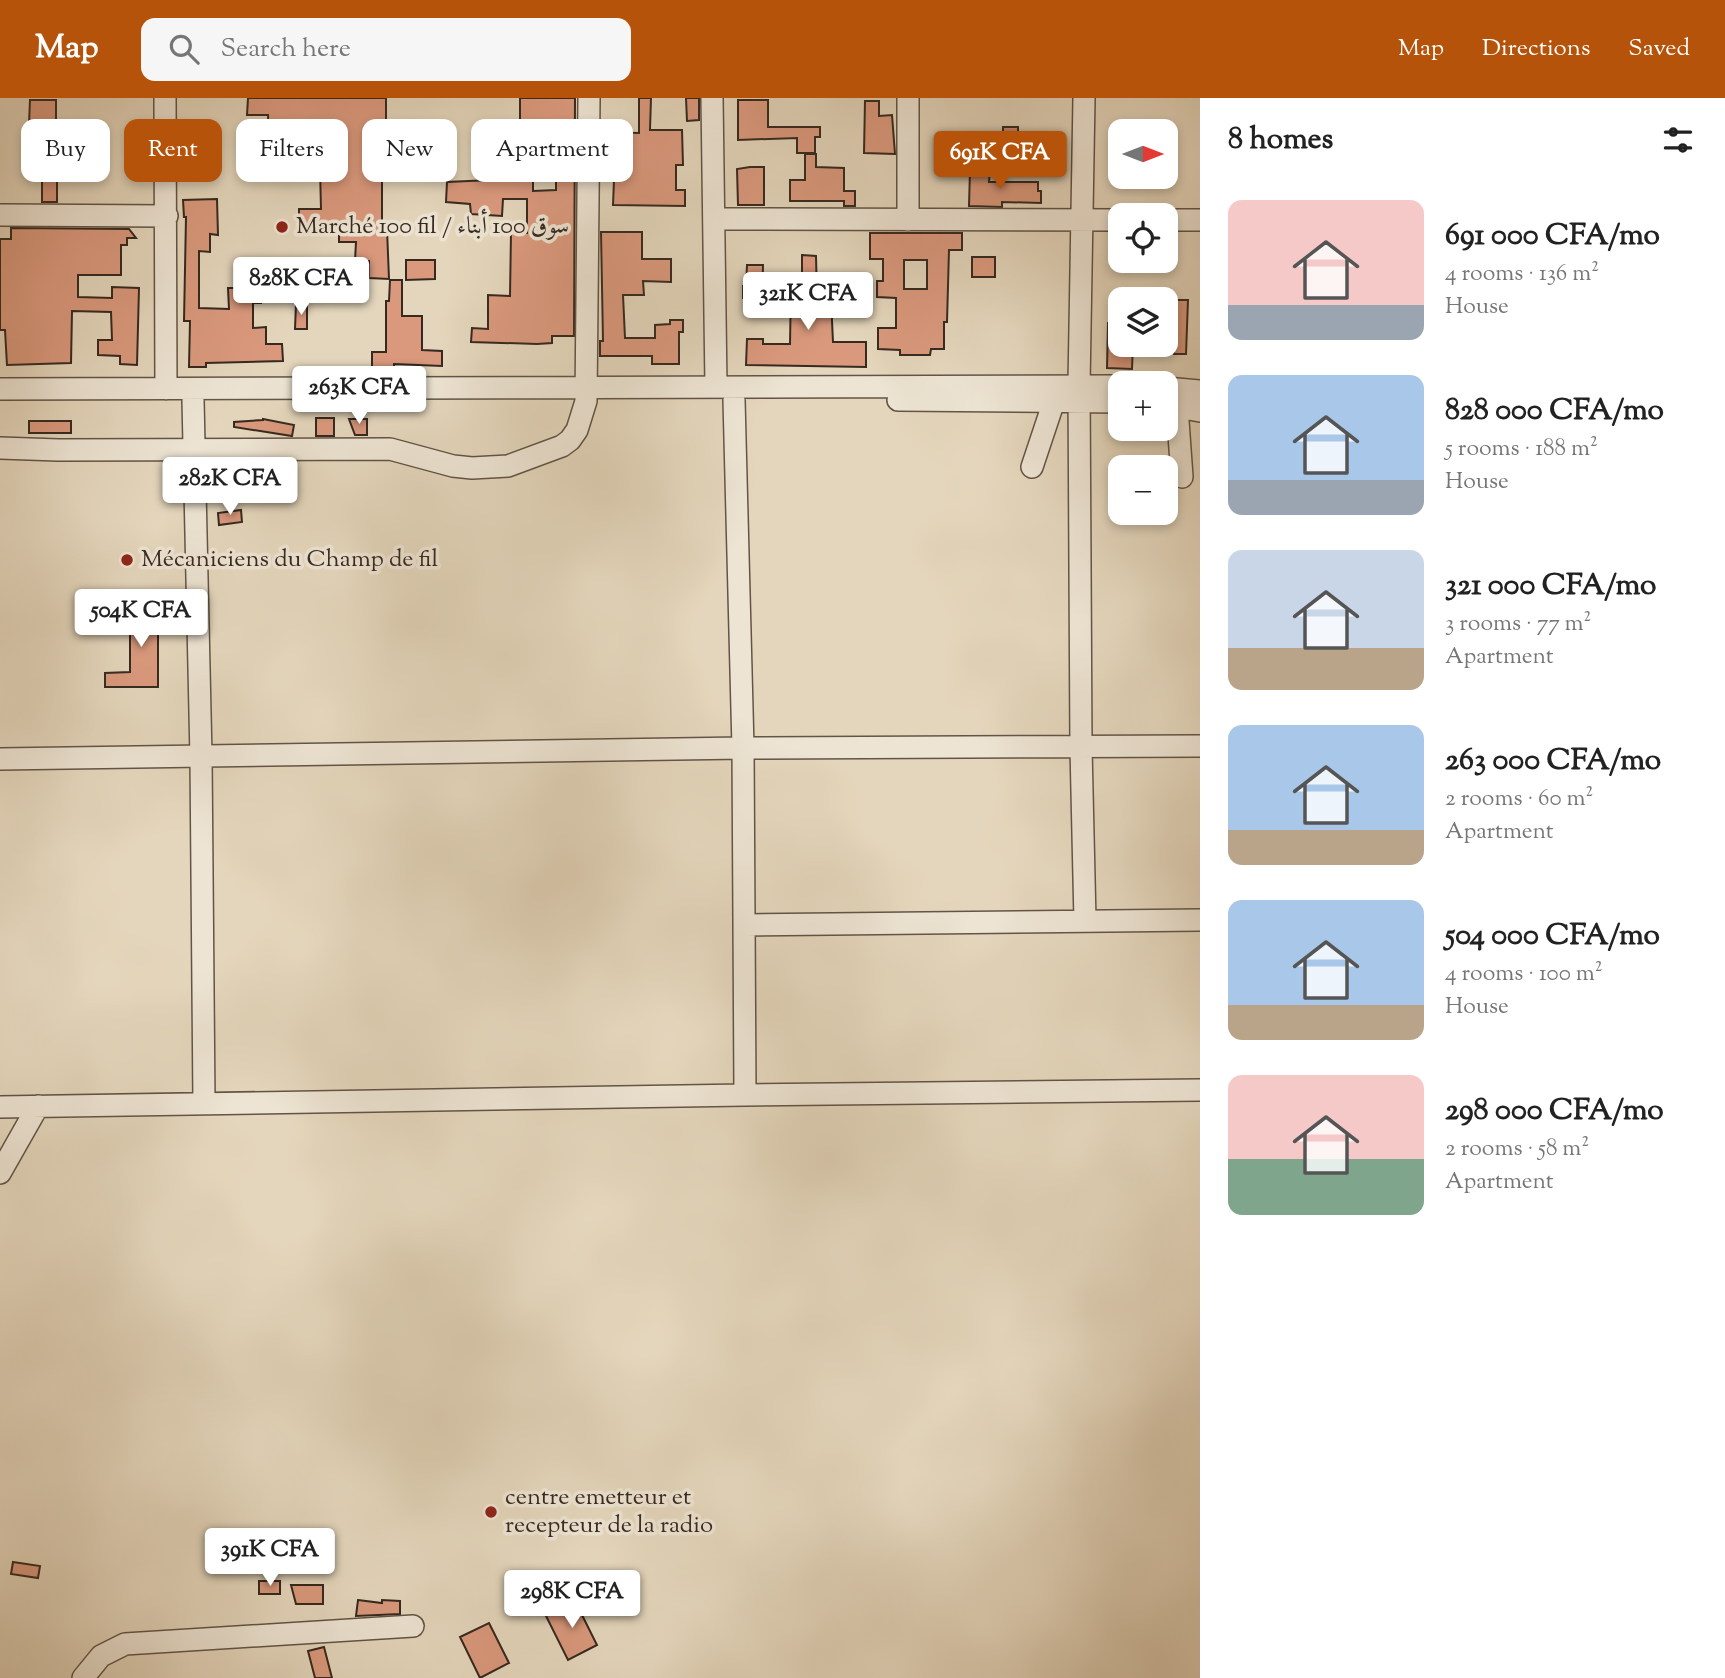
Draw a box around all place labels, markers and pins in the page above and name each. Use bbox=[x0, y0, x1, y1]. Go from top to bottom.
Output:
pin: 691K CFA bbox=[928, 132, 1072, 191]
place label: Marché 100 fil / سوق 100 أبناء bbox=[296, 208, 569, 244]
marker: Marché 100 fil / سوق 100 أبناء bbox=[274, 219, 290, 235]
pin: 828K CFA bbox=[229, 258, 373, 317]
pin: 321K CFA bbox=[736, 272, 880, 332]
pin: 263K CFA bbox=[287, 366, 431, 426]
pin: 282K CFA bbox=[158, 458, 302, 517]
place label: Mécaniciens du Champ de fil bbox=[141, 543, 439, 577]
marker: Mécaniciens du Champ de fil bbox=[119, 552, 135, 568]
pin: 504K CFA bbox=[69, 589, 213, 649]
place label: centre emetteur et recepteur de la radio bbox=[505, 1481, 713, 1543]
marker: centre emetteur et recepteur de la radio bbox=[483, 1504, 499, 1520]
pin: 391K CFA bbox=[198, 1528, 342, 1588]
pin: 298K CFA bbox=[500, 1570, 644, 1630]

